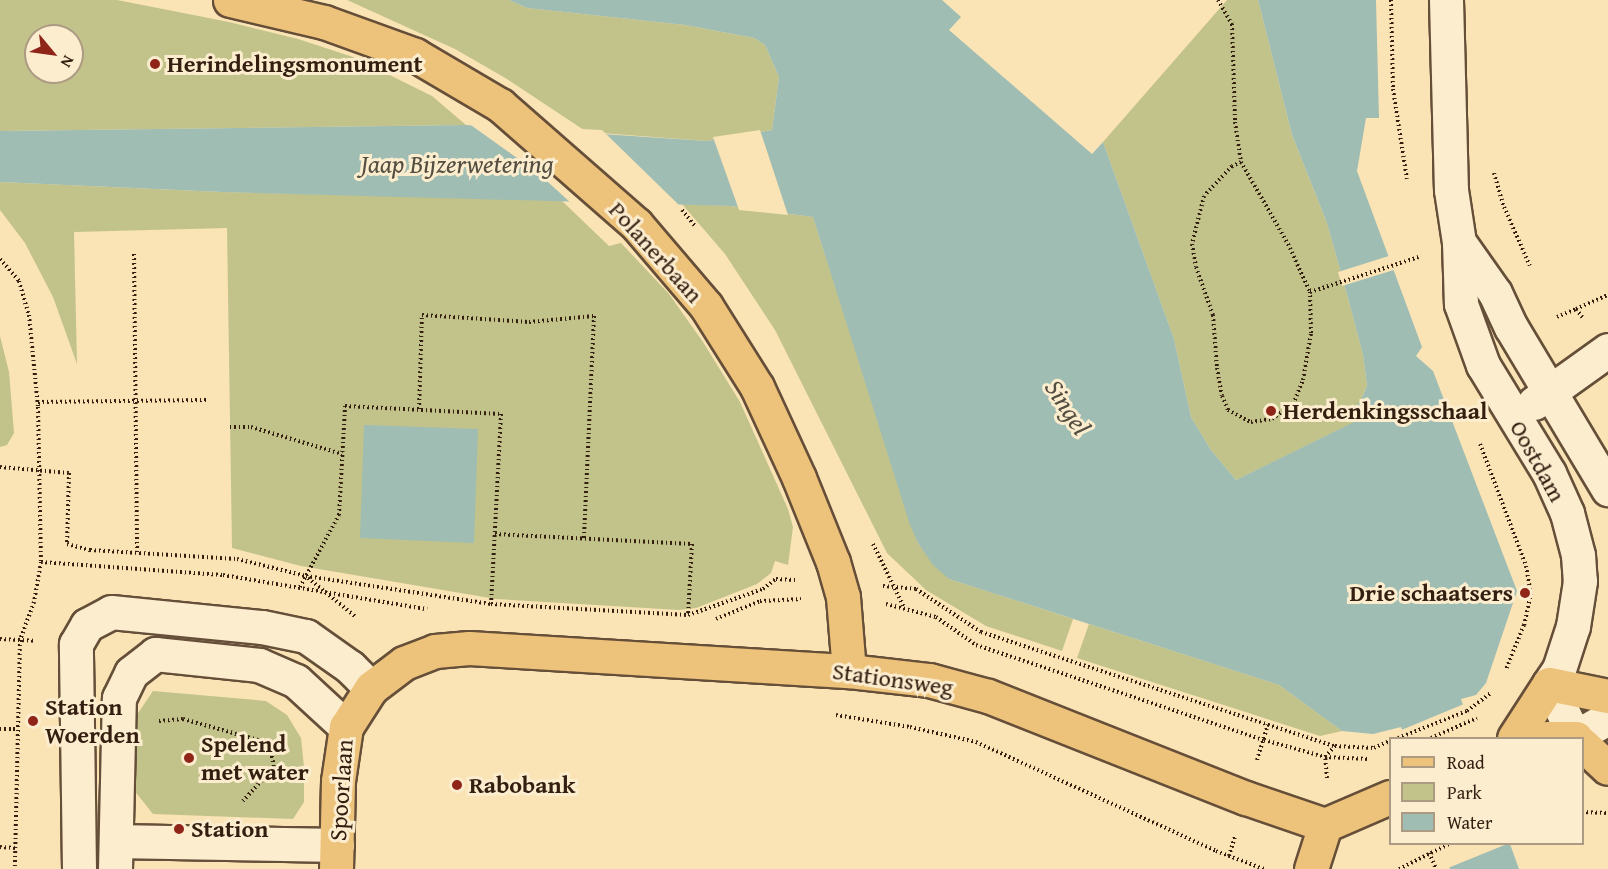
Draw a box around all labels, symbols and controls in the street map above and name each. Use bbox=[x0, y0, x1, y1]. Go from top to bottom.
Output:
north arrow bbox=[24, 24, 84, 84]
place label: Herindelingsmonument bbox=[167, 50, 423, 78]
text: N bbox=[55, 51, 81, 72]
marker: Herindelingsmonument bbox=[148, 57, 162, 71]
water label: Jaap Bijzerwetering bbox=[360, 148, 554, 180]
street label: Polanerbaan bbox=[603, 195, 709, 309]
water label: Singel bbox=[1039, 373, 1097, 441]
place label: Herdenkingsschaal bbox=[1283, 397, 1487, 425]
marker: Herdenkingsschaal bbox=[1264, 404, 1278, 418]
street label: Oostdam bbox=[1504, 415, 1572, 507]
place label: Drie schaatsers bbox=[1349, 579, 1513, 607]
marker: Drie schaatsers bbox=[1518, 586, 1532, 600]
street label: Stationsweg bbox=[831, 656, 955, 702]
place label: Station Woerden bbox=[45, 693, 140, 749]
marker: Station Woerden bbox=[26, 714, 40, 728]
place label: Spelend met water bbox=[201, 730, 309, 786]
legend bbox=[1389, 737, 1584, 845]
street label: Spoorlaan bbox=[323, 738, 359, 842]
text: Road bbox=[1447, 749, 1485, 776]
marker: Spelend met water bbox=[182, 751, 196, 765]
place label: Rabobank bbox=[469, 771, 575, 799]
marker: Rabobank bbox=[450, 778, 464, 792]
text: Park bbox=[1447, 779, 1482, 806]
text: Water bbox=[1447, 809, 1492, 836]
place label: Station bbox=[191, 815, 268, 843]
marker: Station bbox=[172, 822, 186, 836]

